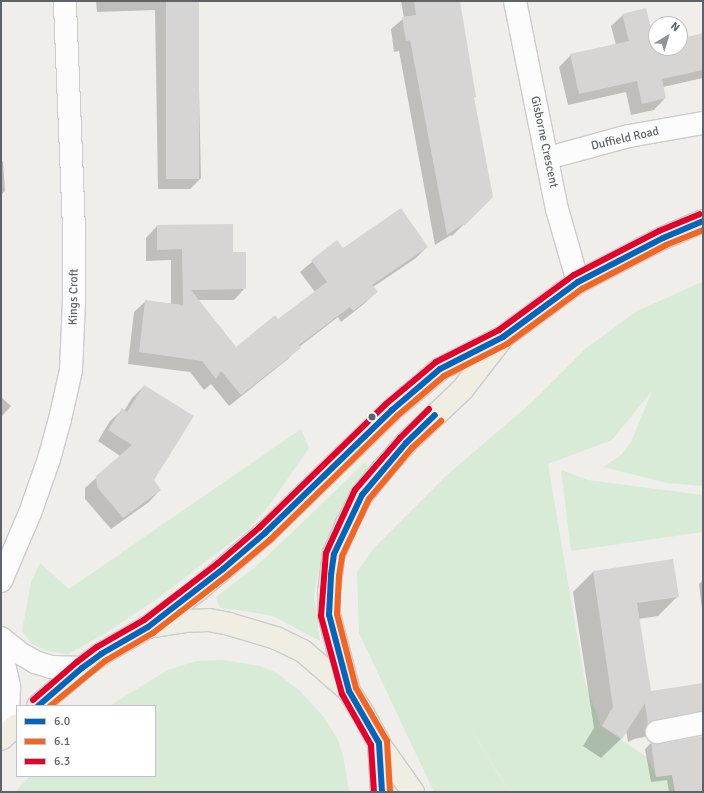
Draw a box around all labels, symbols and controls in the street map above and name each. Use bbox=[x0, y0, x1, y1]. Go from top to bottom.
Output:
north arrow bbox=[648, 16, 688, 56]
text: N bbox=[668, 19, 682, 34]
street label: Gisborne Crescent bbox=[527, 95, 561, 189]
street label: Duffield Road bbox=[590, 124, 660, 154]
street label: Kings Croft bbox=[66, 269, 82, 325]
unlabelled marker bbox=[367, 412, 377, 422]
legend bbox=[16, 705, 156, 777]
text: 6.0 bbox=[54, 714, 70, 729]
text: 6.1 bbox=[54, 734, 70, 749]
text: 6.3 bbox=[54, 754, 70, 769]

